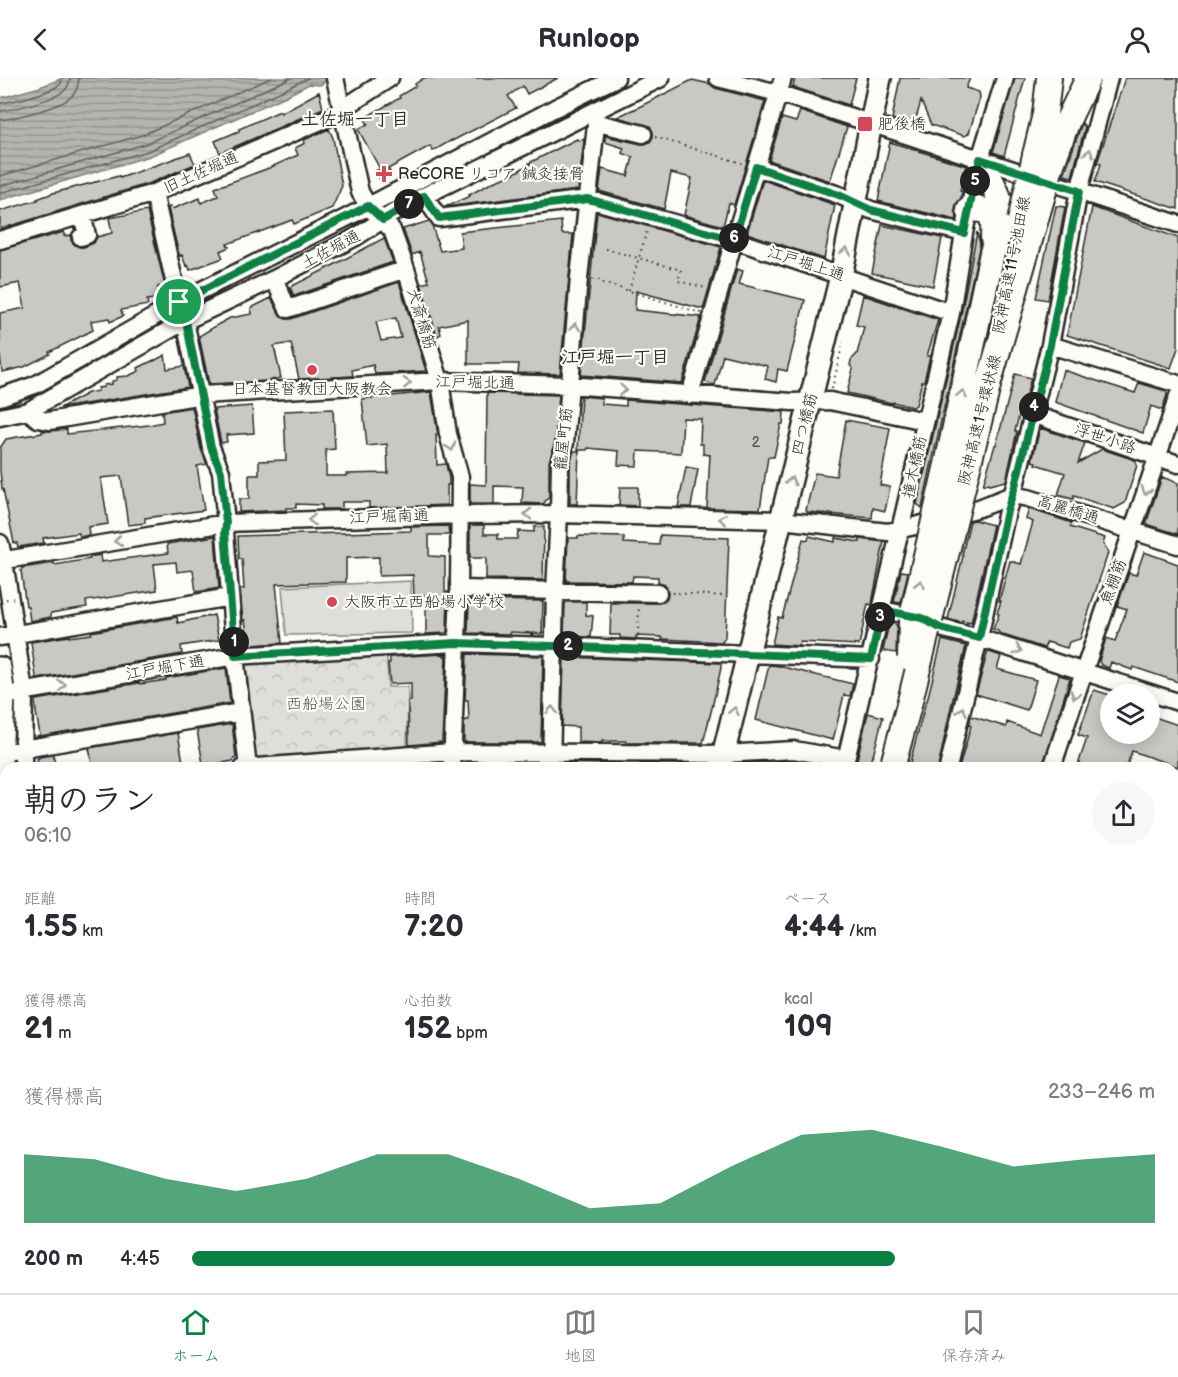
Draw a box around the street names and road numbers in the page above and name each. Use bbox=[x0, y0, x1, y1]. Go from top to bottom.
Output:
street label: 旧土佐堀通 bbox=[161, 148, 241, 198]
street label: 阪神高速11号池田線 bbox=[989, 194, 1035, 336]
street label: 土佐堀通 bbox=[298, 227, 364, 273]
street label: 江戸堀上通 bbox=[765, 243, 847, 285]
street label: 犬斎橋筋 bbox=[403, 286, 439, 352]
street label: 阪神高速1号環状線 bbox=[955, 353, 1005, 487]
street label: 江戸堀北通 bbox=[435, 373, 515, 393]
street label: 四つ橋筋 bbox=[788, 391, 822, 457]
street label: 籠屋町筋 bbox=[551, 406, 577, 472]
street label: 浮世小路 bbox=[1072, 420, 1138, 458]
street label: 撞木橋筋 bbox=[899, 434, 931, 500]
street label: 高麗橋通 bbox=[1035, 492, 1101, 528]
street label: 江戸堀南通 bbox=[349, 506, 429, 528]
street label: 魚棚筋 bbox=[1097, 556, 1131, 608]
street label: 江戸堀下通 bbox=[124, 652, 206, 684]

